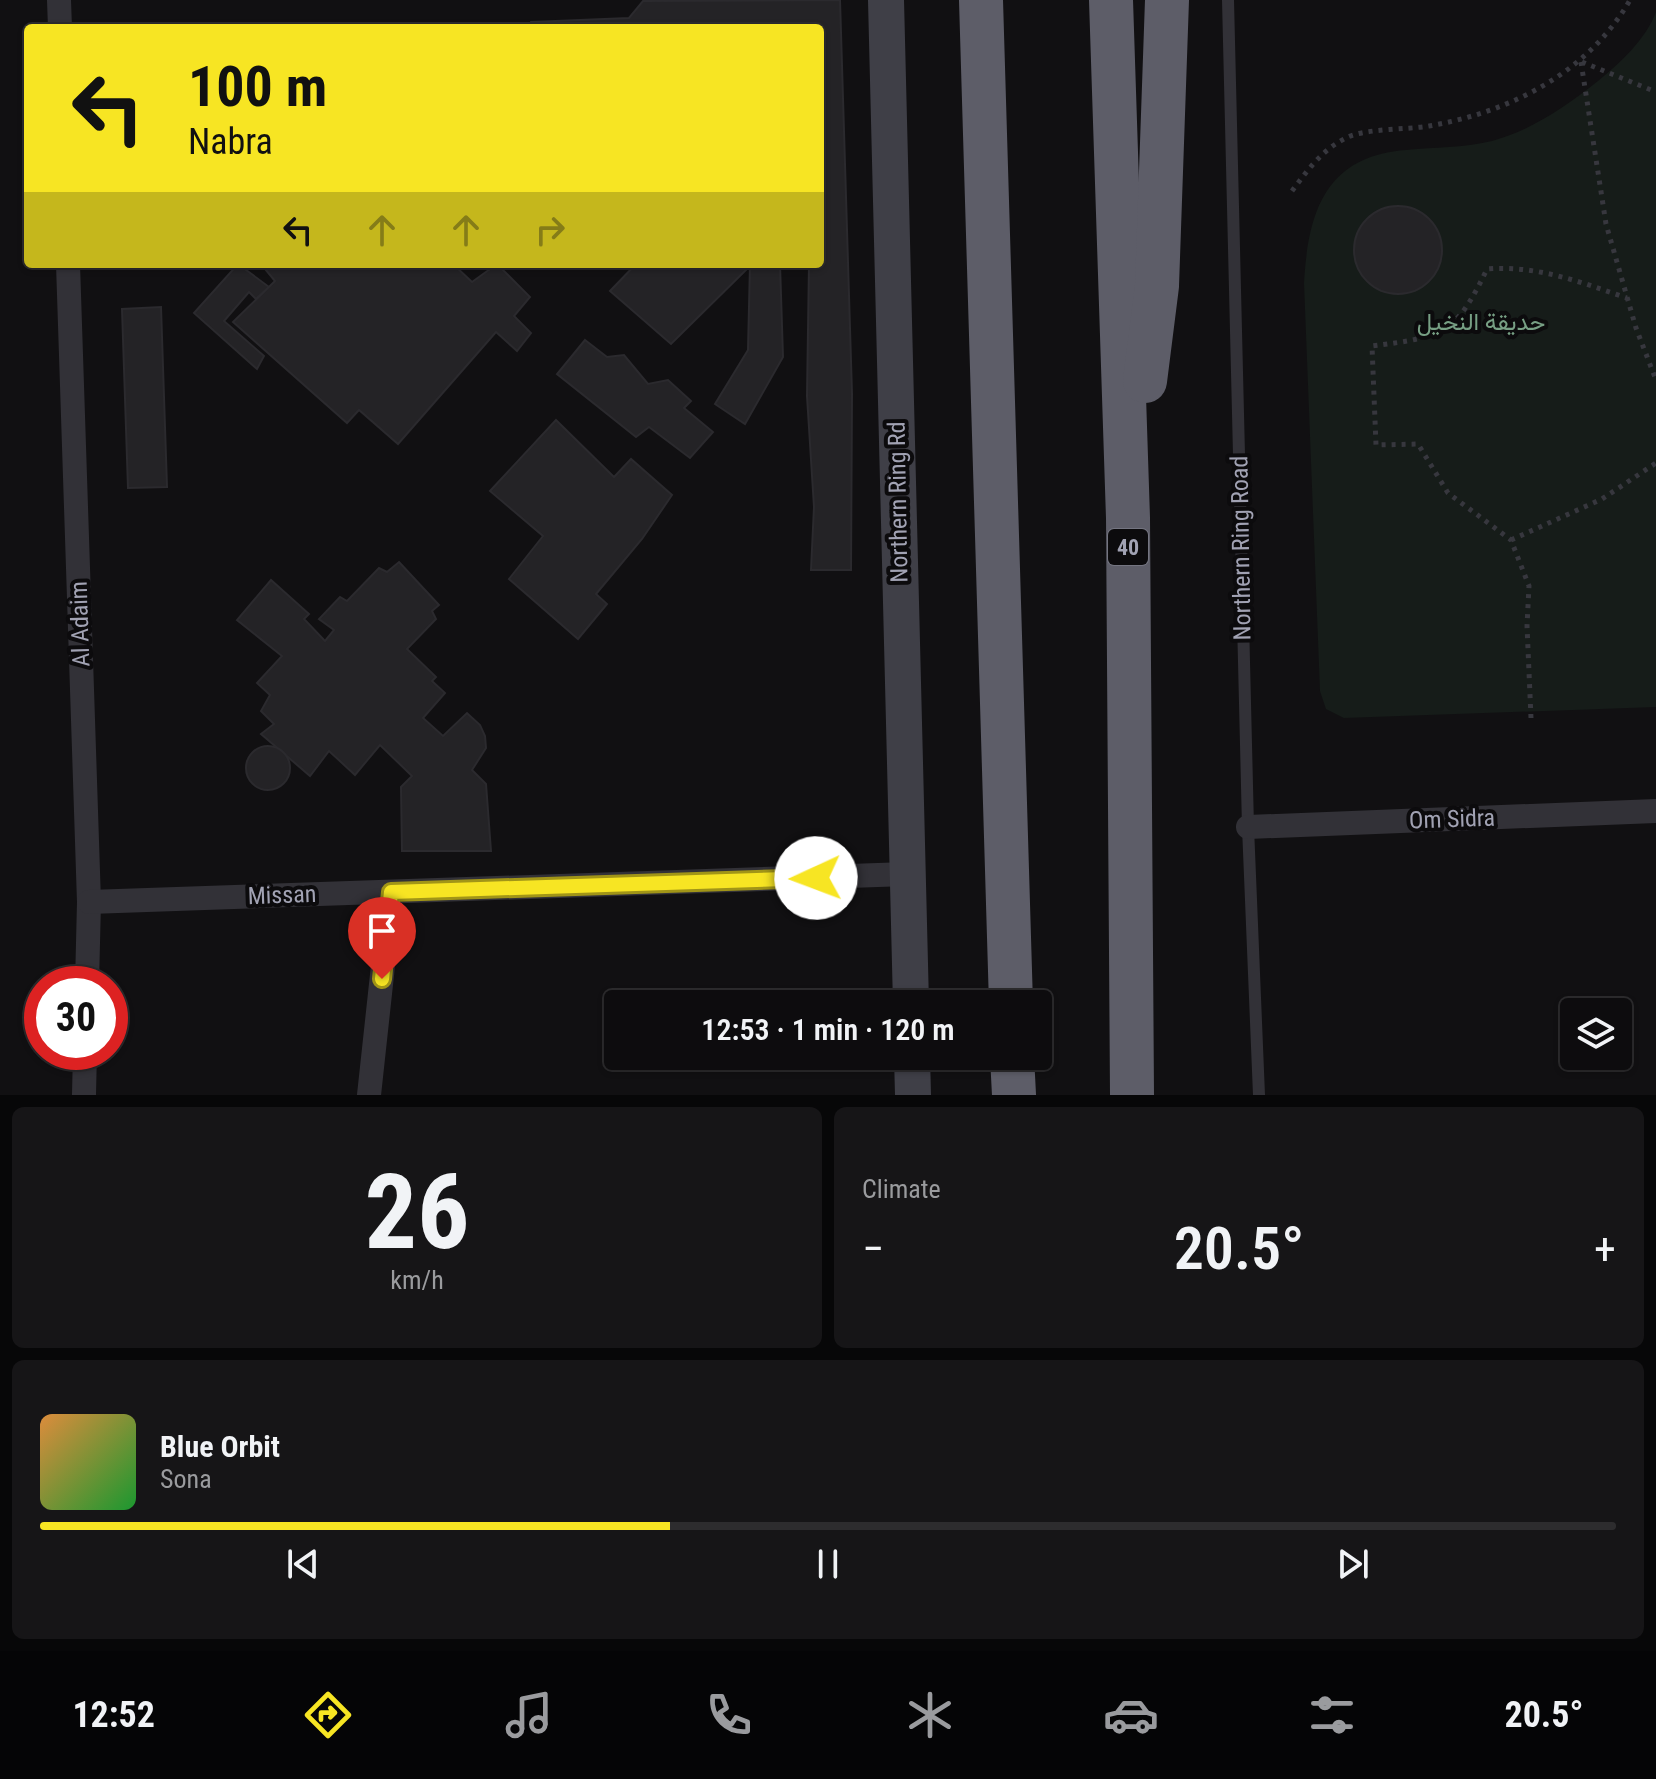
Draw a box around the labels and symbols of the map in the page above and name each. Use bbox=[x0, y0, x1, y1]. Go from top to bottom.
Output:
park label: حديقة النخيل bbox=[1417, 308, 1545, 336]
street label: Northern Ring Rd bbox=[883, 421, 913, 583]
street label: Northern Ring Road bbox=[1225, 455, 1257, 641]
road number: 40 bbox=[1108, 529, 1148, 565]
street label: Al Adaim bbox=[65, 581, 95, 667]
street label: Om Sidra bbox=[1408, 804, 1496, 834]
position arrow bbox=[774, 836, 858, 920]
street label: Missan bbox=[247, 880, 317, 910]
pin bbox=[348, 897, 416, 979]
speed limit sign: 30 bbox=[24, 966, 128, 1070]

